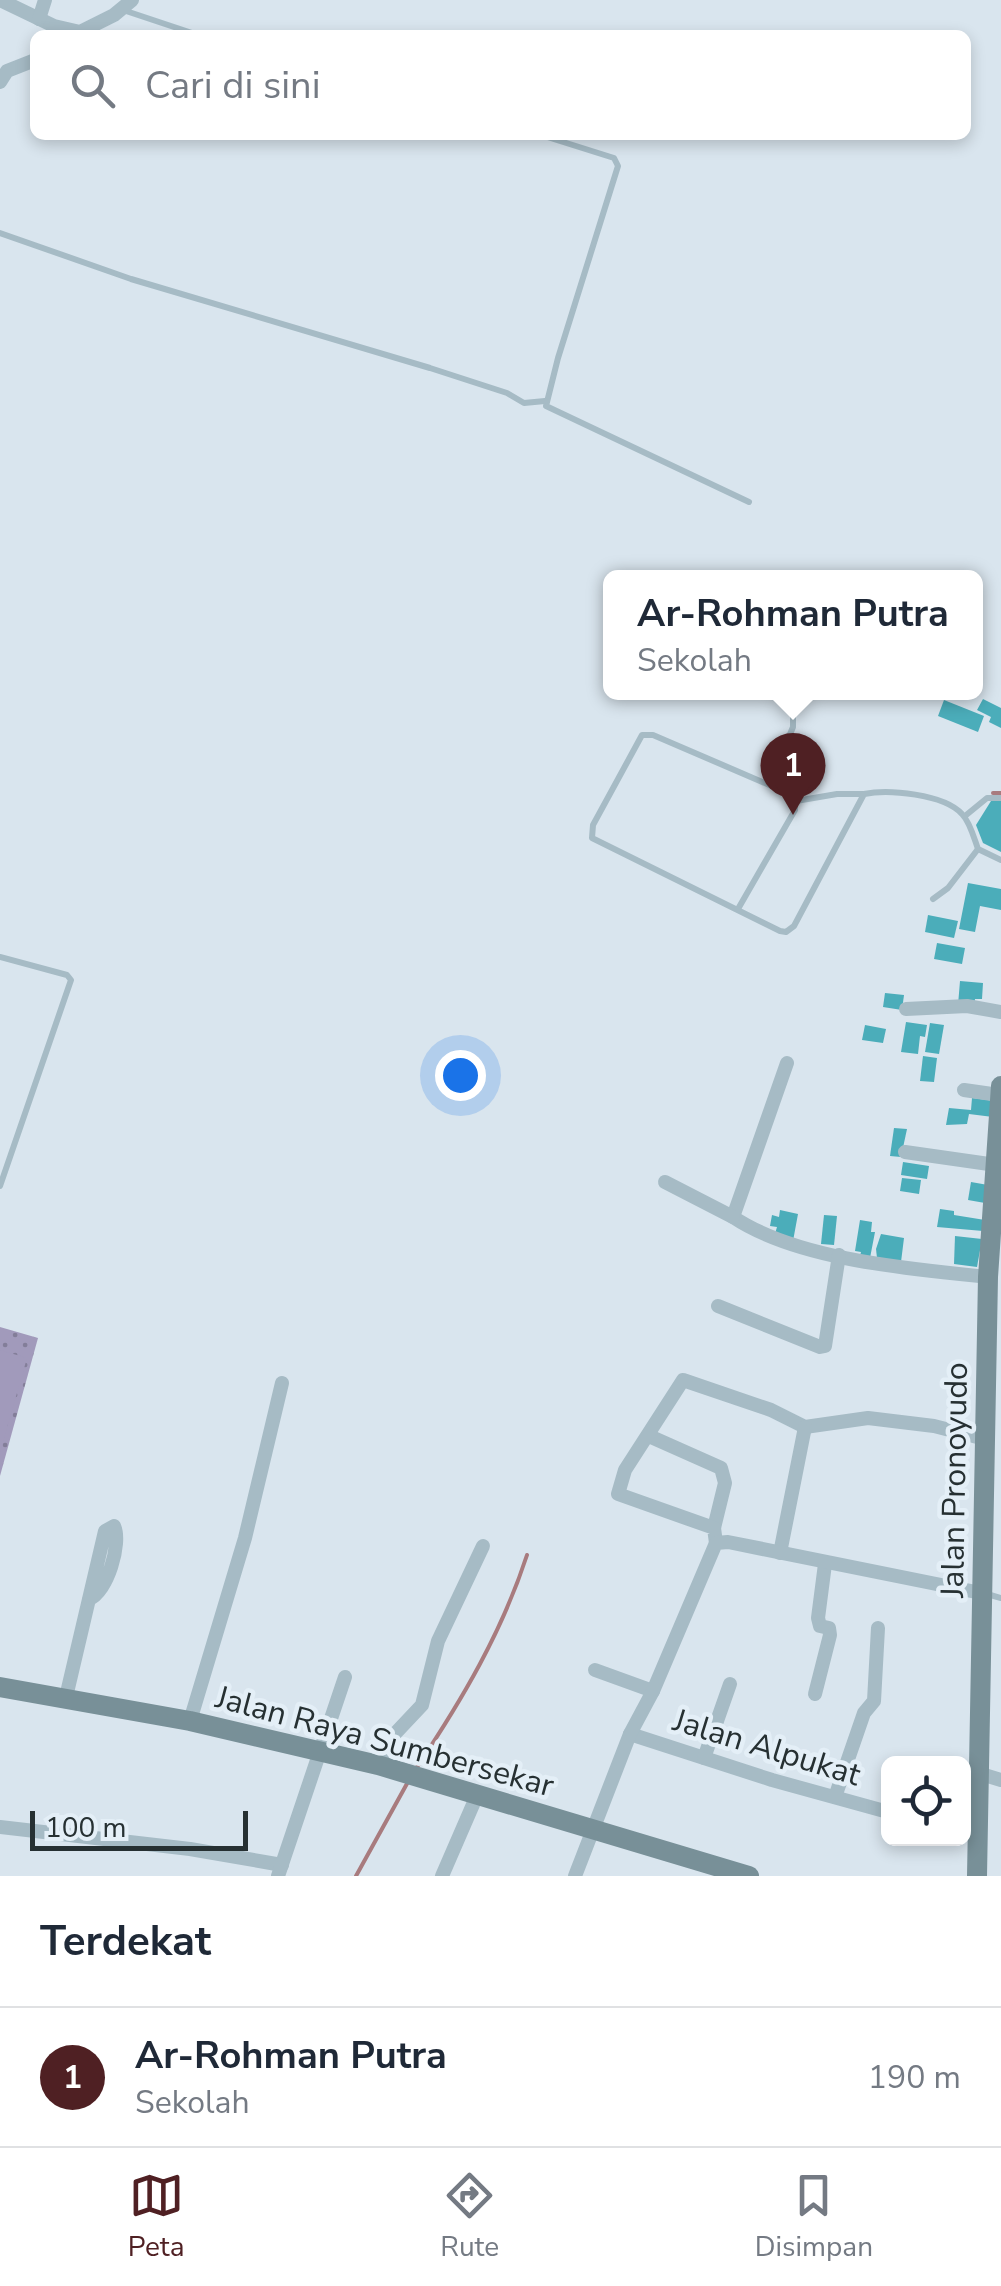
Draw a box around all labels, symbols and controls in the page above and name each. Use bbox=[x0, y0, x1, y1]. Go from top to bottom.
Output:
search box bbox=[30, 30, 971, 140]
icon: search bbox=[65, 58, 120, 113]
text: Cari di sini bbox=[145, 60, 321, 111]
popup bbox=[603, 570, 983, 700]
text: Ar-Rohman Putra bbox=[637, 588, 949, 639]
text: Sekolah bbox=[637, 639, 752, 682]
pin: 1 bbox=[760, 732, 826, 815]
your location bbox=[435, 1050, 486, 1101]
street label: Jalan Pronoyudo bbox=[931, 1362, 978, 1599]
street label: Jalan Raya Sumbersekar bbox=[210, 1675, 559, 1807]
street label: Jalan Alpukat bbox=[667, 1698, 866, 1797]
map controls bbox=[881, 1756, 971, 1846]
button: locate bbox=[881, 1756, 971, 1846]
scale bar bbox=[30, 1806, 248, 1850]
text: 100 m bbox=[45, 1809, 127, 1847]
text: Terdekat bbox=[40, 1913, 211, 1970]
text: Ar-Rohman Putra bbox=[135, 2030, 447, 2081]
text: 1 bbox=[63, 2056, 82, 2099]
text: 190 m bbox=[868, 2056, 961, 2099]
text: Sekolah bbox=[135, 2081, 250, 2124]
tab: Peta bbox=[128, 2168, 184, 2266]
tab: Rute bbox=[440, 2168, 499, 2266]
tab: Disimpan bbox=[755, 2168, 873, 2266]

